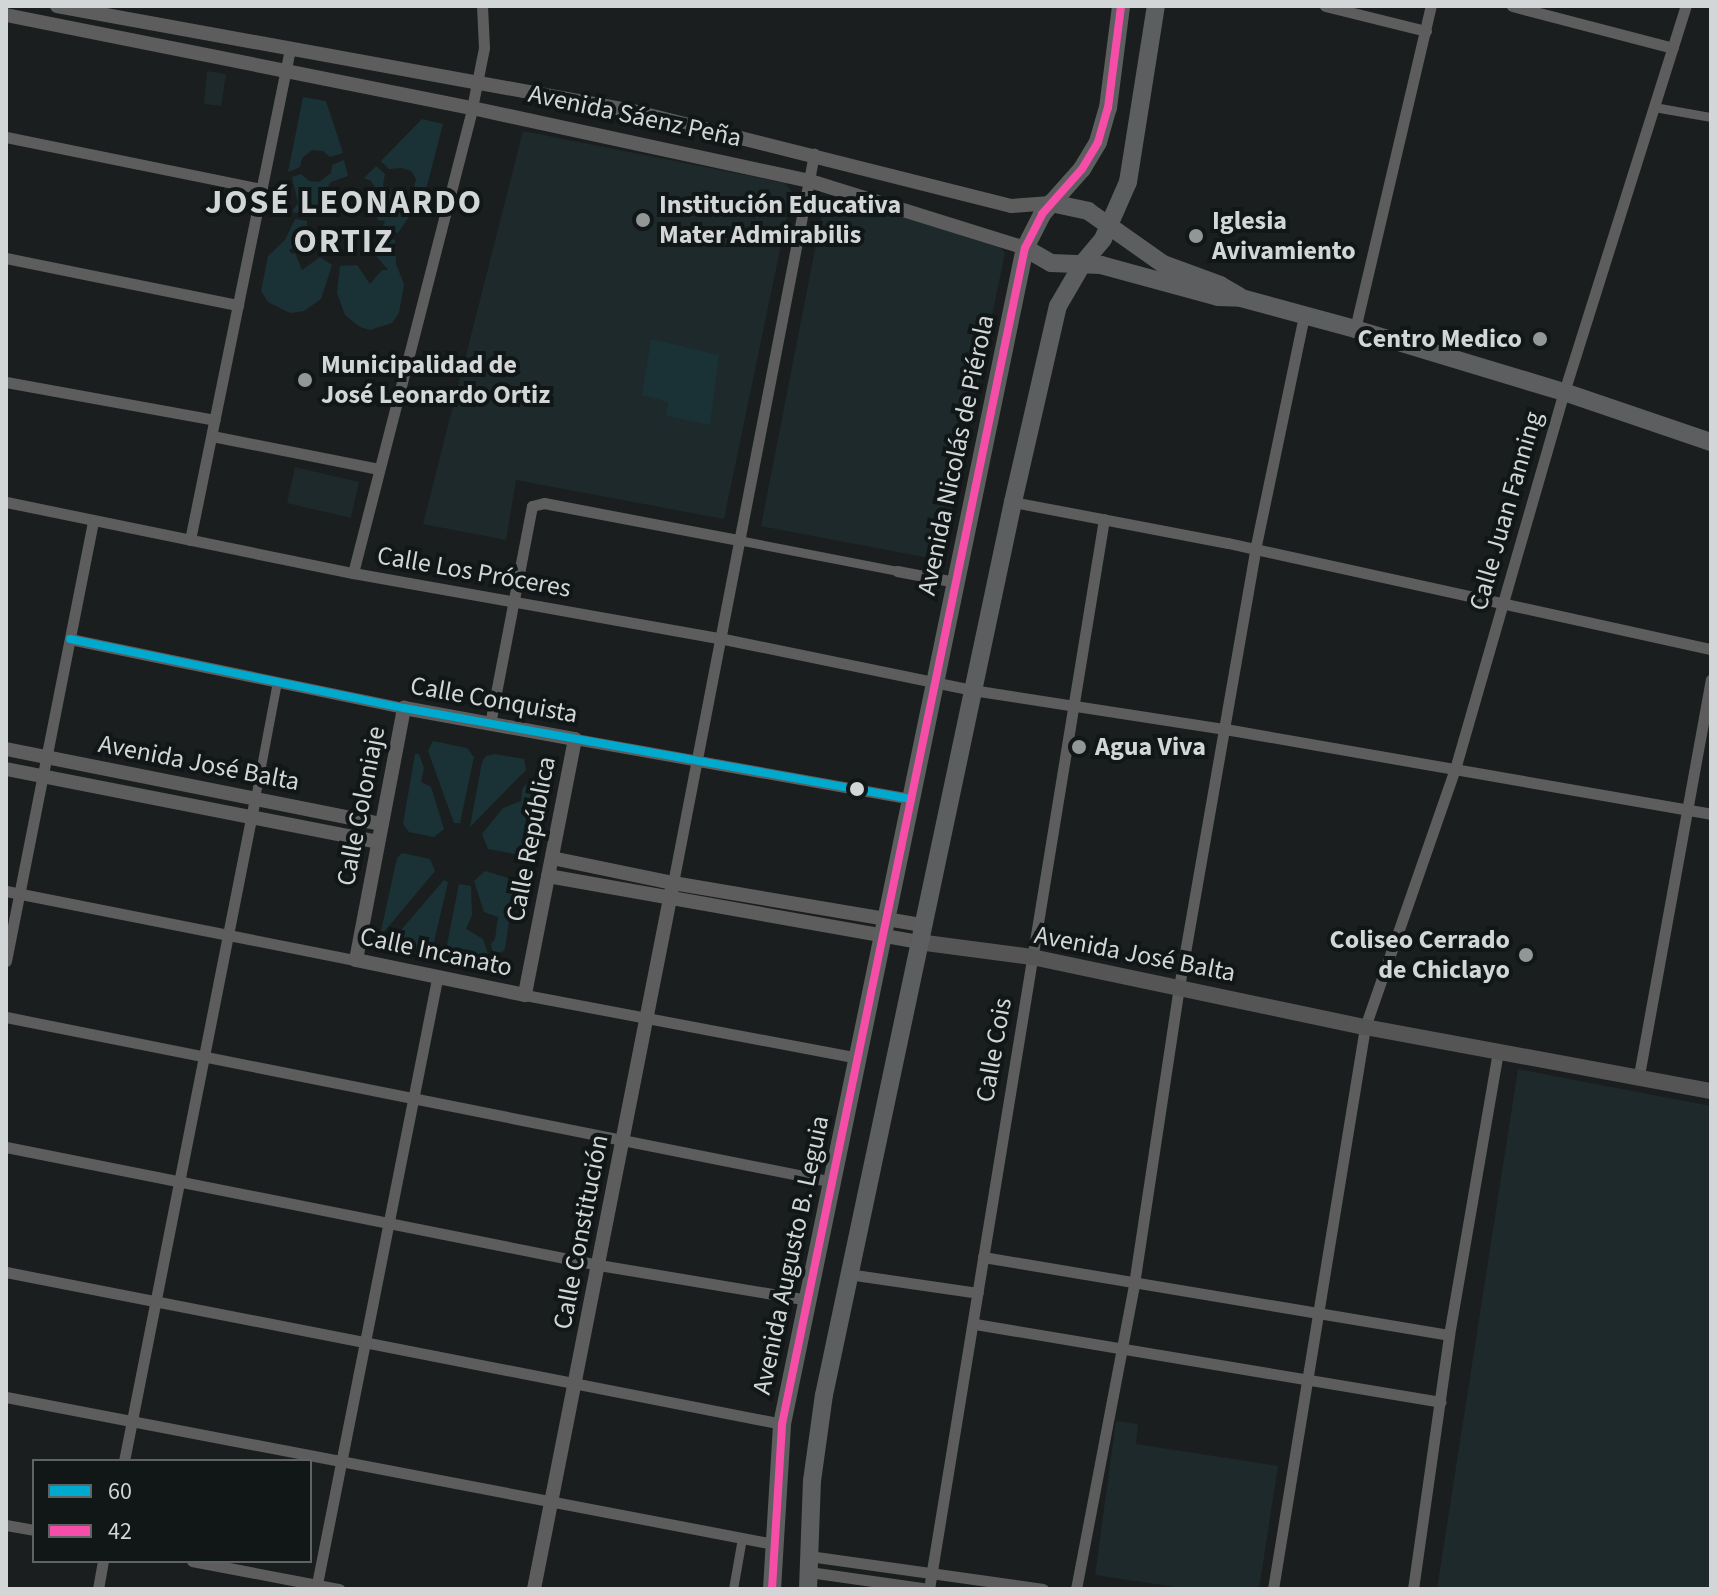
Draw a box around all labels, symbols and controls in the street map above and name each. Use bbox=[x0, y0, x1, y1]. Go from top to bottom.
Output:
street label: Avenida Sáenz Peña bbox=[526, 78, 744, 154]
district label: JOSÉ LEONARDO ORTIZ bbox=[205, 182, 483, 262]
place label: Institución Educativa Mater Admirabilis bbox=[659, 189, 901, 250]
place label: Iglesia Avivamiento bbox=[1212, 205, 1356, 266]
marker: Institución Educativa Mater Admirabilis bbox=[634, 211, 652, 229]
marker: Iglesia Avivamiento bbox=[1187, 227, 1205, 245]
street label: Avenida Nicolás de Piérola bbox=[911, 312, 1001, 598]
place label: Centro Medico bbox=[1358, 323, 1522, 355]
marker: Centro Medico bbox=[1529, 328, 1551, 350]
place label: Municipalidad de José Leonardo Ortiz bbox=[321, 349, 550, 410]
marker: Municipalidad de José Leonardo Ortiz bbox=[296, 371, 314, 389]
street label: Calle Juan Fanning bbox=[1463, 408, 1549, 614]
street label: Calle Los Próceres bbox=[375, 540, 573, 604]
street label: Calle Conquista bbox=[408, 670, 580, 730]
street label: Calle Coloniaje bbox=[330, 724, 392, 888]
street label: Avenida José Balta bbox=[96, 728, 302, 798]
place label: Agua Viva bbox=[1095, 731, 1206, 763]
marker: Agua Viva bbox=[1070, 738, 1088, 756]
street label: Calle República bbox=[500, 754, 562, 924]
unlabelled marker bbox=[849, 781, 865, 797]
street label: Avenida José Balta bbox=[1032, 919, 1238, 989]
street label: Calle Incanato bbox=[357, 921, 515, 983]
place label: Coliseo Cerrado de Chiclayo bbox=[1330, 924, 1510, 986]
marker: Coliseo Cerrado de Chiclayo bbox=[1517, 946, 1535, 964]
street label: Calle Cois bbox=[969, 995, 1019, 1105]
street label: Avenida Augusto B. Leguia bbox=[746, 1113, 836, 1397]
street label: Calle Constitución bbox=[547, 1132, 615, 1332]
legend bbox=[32, 1459, 312, 1563]
text: 60 bbox=[108, 1474, 132, 1509]
text: 42 bbox=[108, 1514, 132, 1549]

